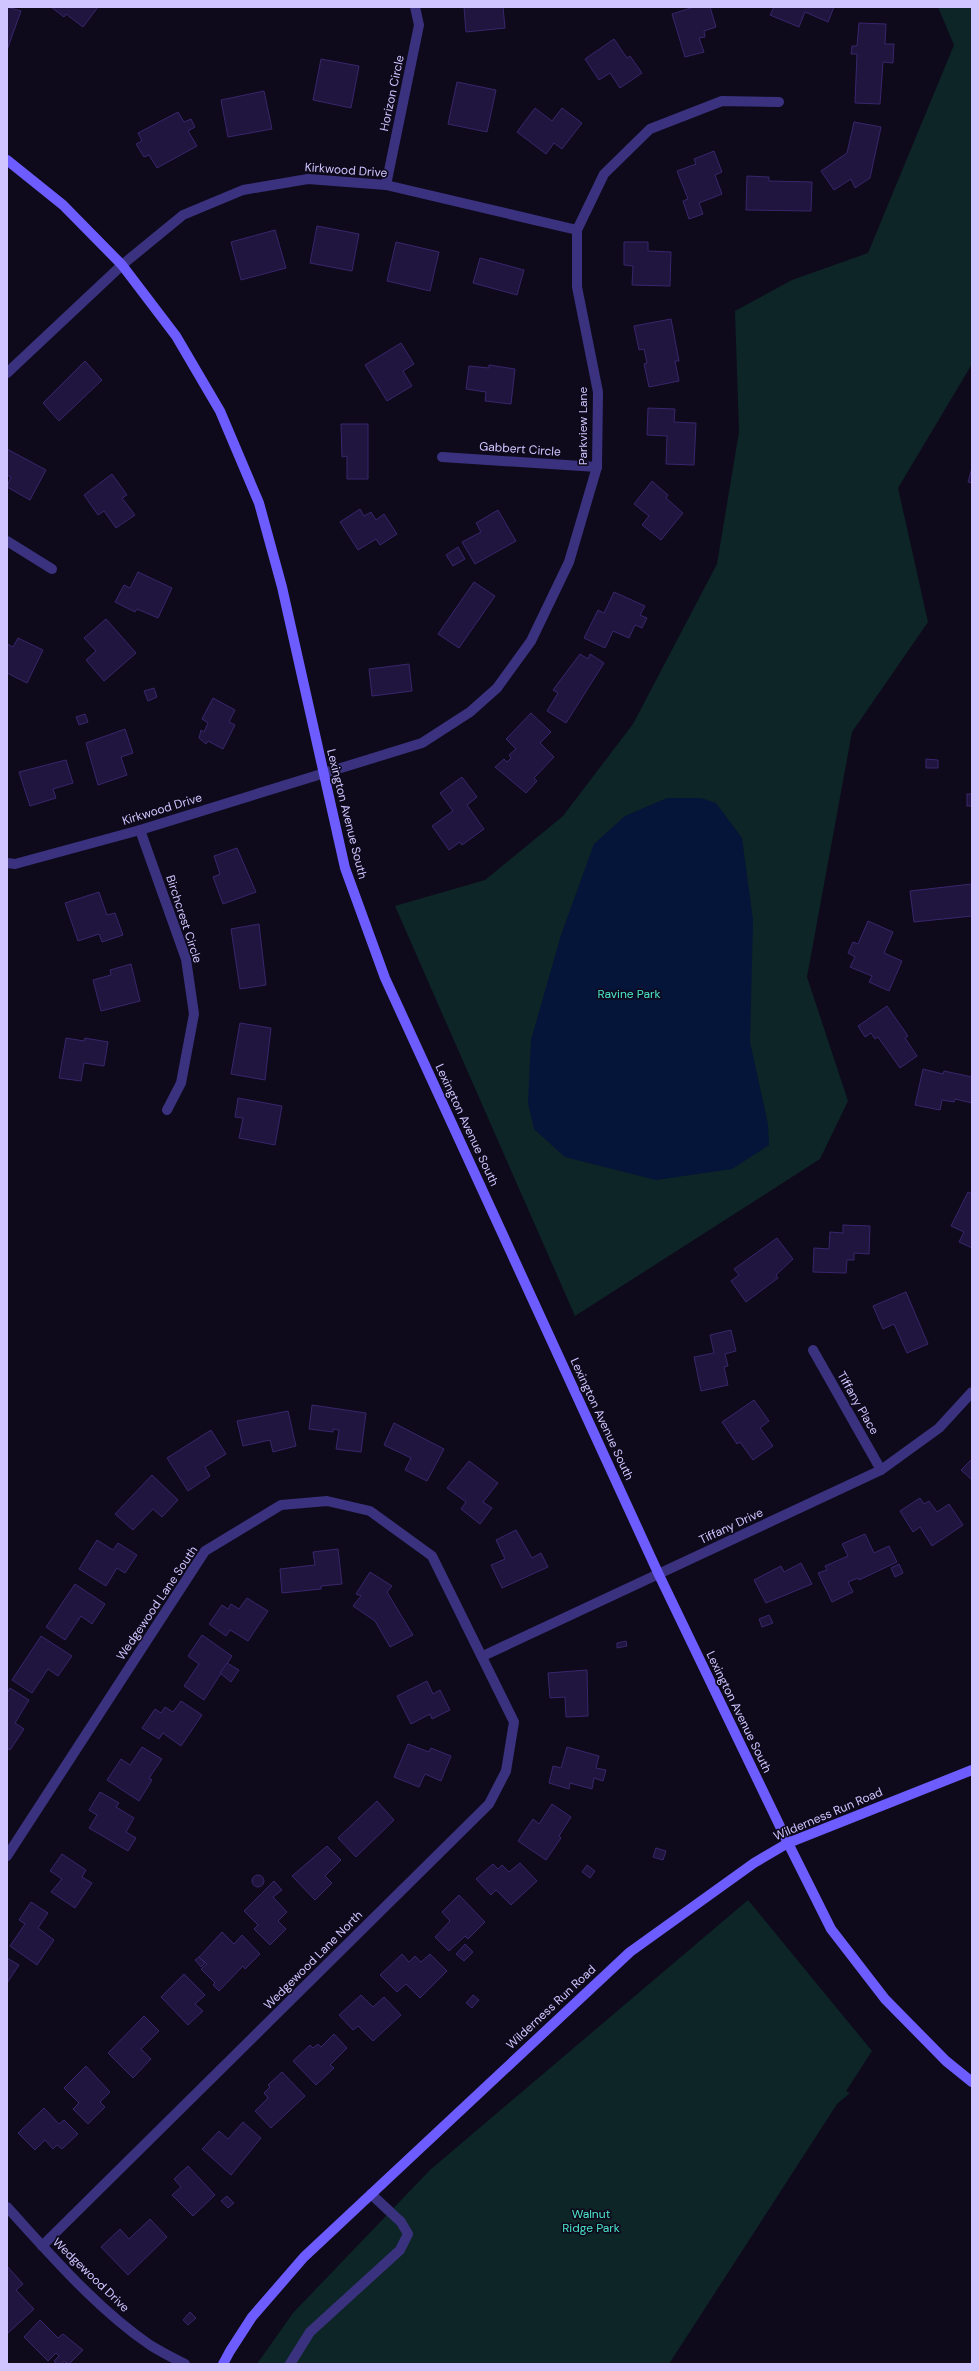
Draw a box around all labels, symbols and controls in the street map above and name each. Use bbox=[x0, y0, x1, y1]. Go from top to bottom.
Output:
street label: Horizon Circle bbox=[376, 53, 408, 132]
street label: Kirkwood Drive bbox=[304, 159, 388, 181]
street label: Parkview Lane bbox=[575, 387, 591, 465]
street label: Gabbert Circle bbox=[479, 438, 562, 460]
street label: Lexington Avenue South bbox=[323, 747, 371, 881]
street label: Kirkwood Drive bbox=[120, 789, 204, 829]
street label: Birchcrest Circle bbox=[162, 873, 206, 965]
park label: Ravine Park bbox=[597, 986, 661, 1002]
street label: Lexington Avenue South bbox=[432, 1061, 502, 1189]
street label: Lexington Avenue South bbox=[567, 1355, 637, 1483]
street label: Tiffany Place bbox=[833, 1368, 883, 1438]
street label: Tiffany Drive bbox=[696, 1504, 766, 1548]
street label: Wedgewood Lane South bbox=[113, 1543, 201, 1663]
street label: Lexington Avenue South bbox=[703, 1649, 775, 1775]
street label: Wilderness Run Road bbox=[771, 1784, 885, 1844]
street label: Wedgewood Lane North bbox=[260, 1907, 366, 2013]
street label: Wilderness Run Road bbox=[503, 1961, 599, 2053]
park label: Walnut Ridge Park bbox=[562, 2206, 620, 2236]
street label: Wedgewood Drive bbox=[49, 2234, 133, 2316]

